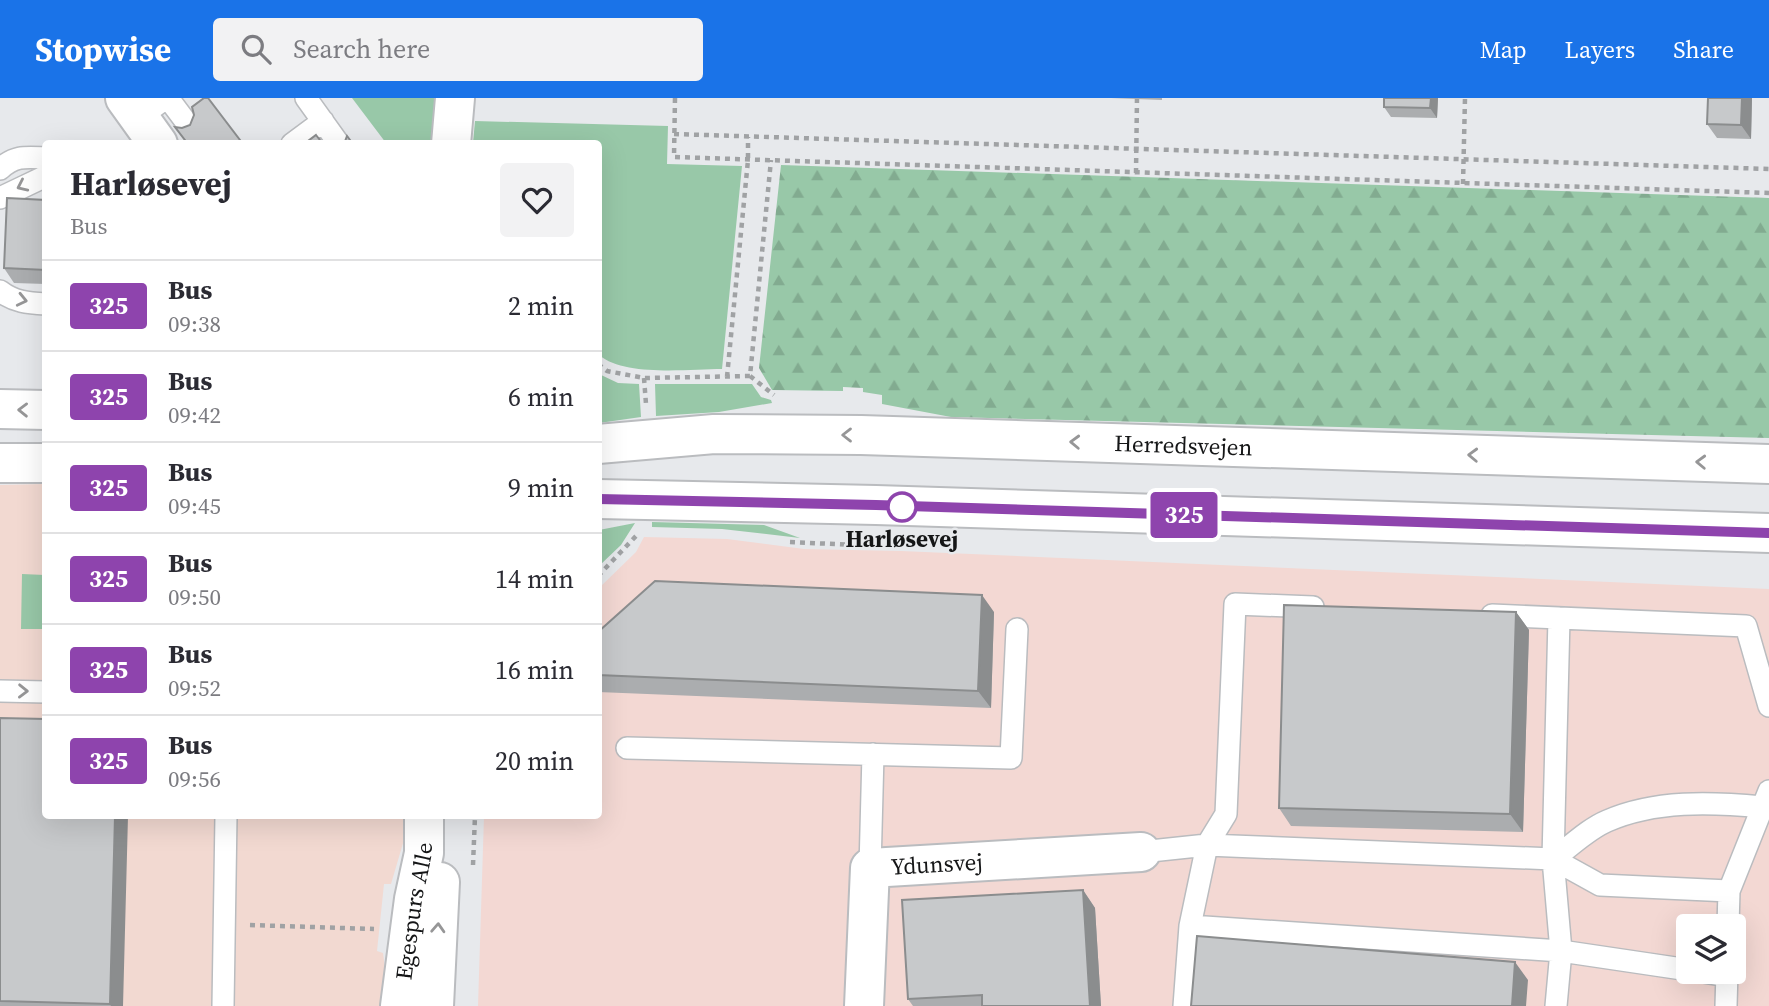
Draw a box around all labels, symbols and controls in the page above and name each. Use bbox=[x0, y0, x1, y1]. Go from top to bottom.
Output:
search box bbox=[213, 18, 703, 81]
text: Stopwise bbox=[35, 27, 171, 72]
icon: search bbox=[237, 30, 275, 68]
text: Search here bbox=[293, 31, 430, 67]
text: Map bbox=[1480, 33, 1527, 66]
text: Layers bbox=[1565, 33, 1635, 66]
text: Share bbox=[1673, 33, 1734, 66]
text: Harløsevej bbox=[70, 161, 232, 206]
button: heart bbox=[500, 163, 574, 237]
one-way arrow bbox=[17, 178, 29, 192]
text: Bus bbox=[70, 210, 107, 242]
text: Bus bbox=[168, 272, 212, 308]
text: 2 min bbox=[508, 288, 574, 324]
text: 325 bbox=[89, 289, 128, 322]
one-way arrow bbox=[15, 292, 27, 307]
text: 09:38 bbox=[168, 308, 221, 340]
text: Bus bbox=[168, 363, 212, 399]
text: 6 min bbox=[508, 379, 574, 415]
text: 325 bbox=[89, 380, 128, 413]
text: 09:42 bbox=[168, 399, 221, 431]
one-way arrow bbox=[17, 402, 28, 417]
one-way arrow bbox=[841, 427, 852, 443]
street label: Herredsvejen bbox=[1114, 427, 1253, 463]
one-way arrow bbox=[1069, 434, 1080, 449]
one-way arrow bbox=[1468, 447, 1479, 462]
text: Bus bbox=[168, 454, 212, 490]
one-way arrow bbox=[1695, 454, 1706, 469]
text: 9 min bbox=[508, 470, 574, 506]
text: 325 bbox=[89, 471, 128, 504]
text: 09:45 bbox=[168, 490, 221, 522]
marker: Harløsevej bbox=[887, 492, 917, 522]
line badge: 325 bbox=[1144, 492, 1224, 538]
text: 325 bbox=[1164, 498, 1204, 531]
place label: Harløsevej bbox=[846, 523, 958, 555]
text: Bus bbox=[168, 545, 212, 581]
text: 14 min bbox=[495, 561, 574, 597]
text: 325 bbox=[89, 562, 128, 595]
text: 09:50 bbox=[168, 581, 221, 613]
text: Bus bbox=[168, 636, 212, 672]
text: 16 min bbox=[495, 652, 574, 688]
text: 325 bbox=[89, 653, 128, 686]
text: 09:52 bbox=[168, 672, 221, 704]
one-way arrow bbox=[18, 684, 29, 699]
text: Bus bbox=[168, 727, 212, 763]
text: 20 min bbox=[495, 743, 574, 779]
text: 325 bbox=[89, 744, 128, 777]
text: 09:56 bbox=[168, 763, 221, 795]
street label: Egespurs Alle bbox=[388, 842, 440, 982]
street label: Ydunsvej bbox=[890, 845, 984, 883]
map controls bbox=[1676, 914, 1746, 984]
button: layers bbox=[1676, 914, 1746, 984]
one-way arrow bbox=[430, 922, 445, 933]

